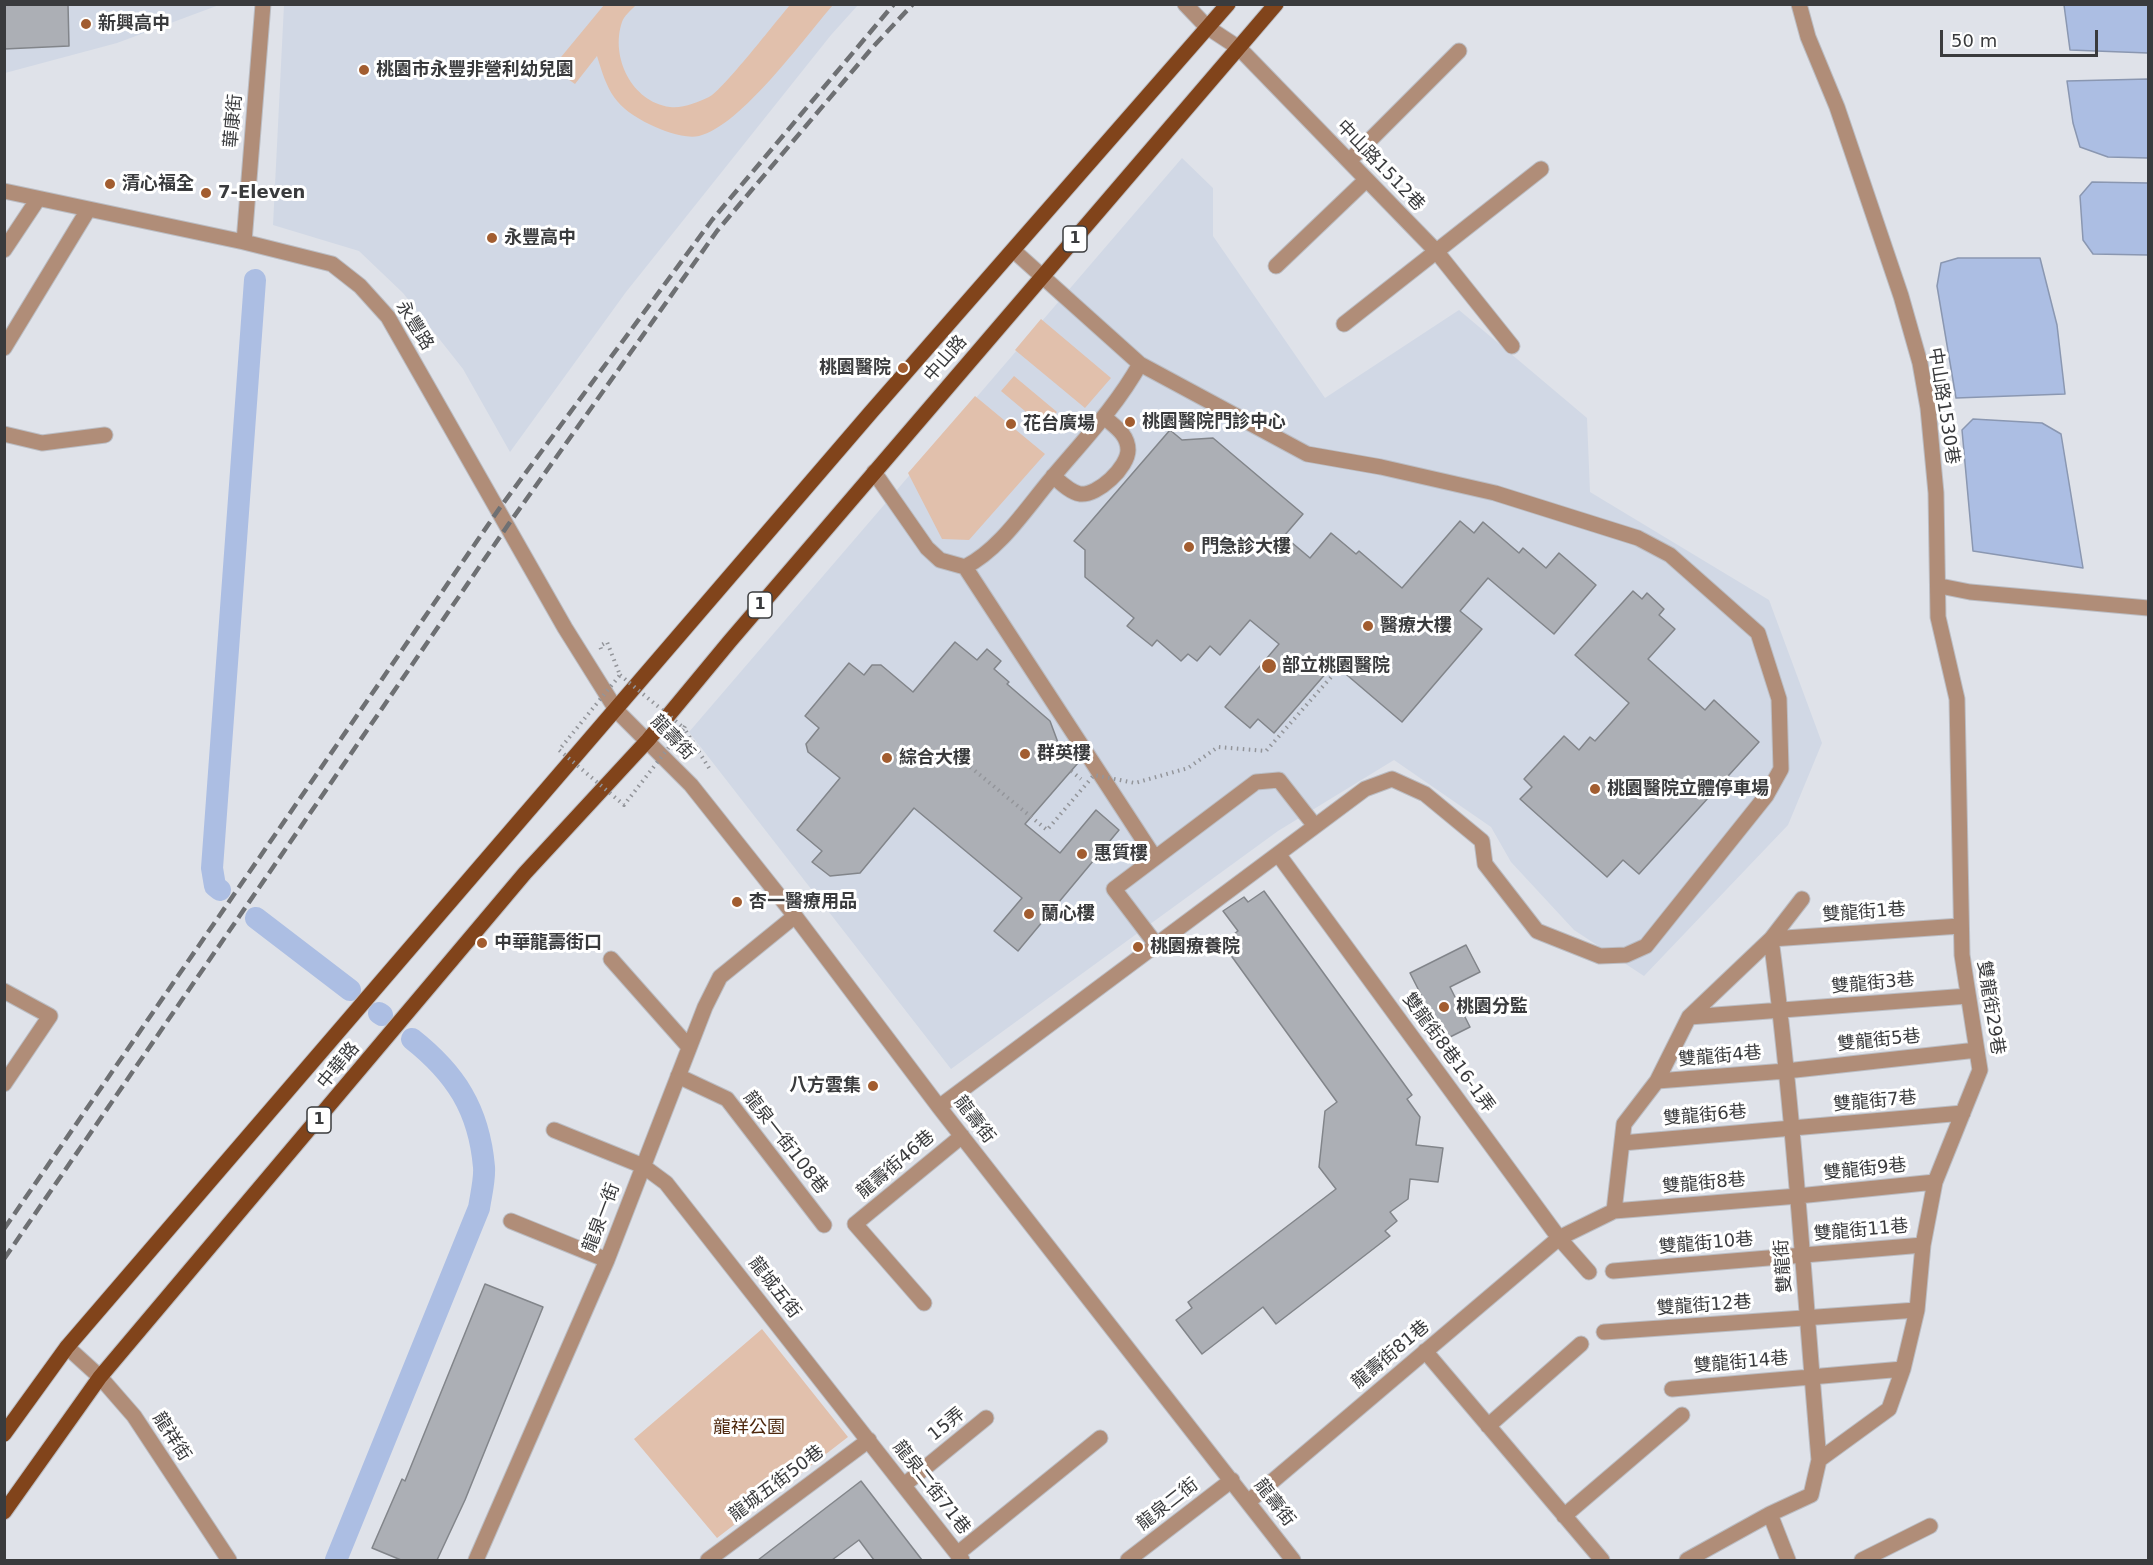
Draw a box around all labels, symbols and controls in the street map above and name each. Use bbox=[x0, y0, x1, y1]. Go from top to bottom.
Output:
place label: 新興高中 bbox=[98, 13, 170, 35]
marker: 新興高中 bbox=[79, 17, 93, 31]
scale bar bbox=[1943, 18, 2100, 56]
text: 50 m bbox=[1951, 30, 1997, 51]
place label: 桃園市永豐非營利幼兒園 bbox=[376, 59, 574, 81]
marker: 桃園市永豐非營利幼兒園 bbox=[357, 63, 371, 77]
street label: 華康街 bbox=[221, 93, 247, 149]
street label: 中山路1512巷 bbox=[1331, 116, 1429, 216]
place label: 清心福全 bbox=[122, 173, 194, 195]
marker: 清心福全 bbox=[103, 177, 117, 191]
place label: 7-Eleven bbox=[218, 182, 305, 204]
marker: 7-Eleven bbox=[199, 186, 213, 200]
road number: 1 bbox=[1063, 226, 1087, 252]
place label: 永豐高中 bbox=[504, 227, 576, 249]
marker: 永豐高中 bbox=[485, 231, 499, 245]
street label: 永豐路 bbox=[391, 297, 437, 355]
street label: 中山路 bbox=[920, 332, 972, 386]
street label: 中山路1530巷 bbox=[1923, 346, 1963, 466]
place label: 桃園醫院 bbox=[819, 357, 891, 379]
marker: 桃園醫院 bbox=[896, 361, 910, 375]
place label: 桃園醫院門診中心 bbox=[1142, 411, 1286, 433]
place label: 花台廣場 bbox=[1023, 413, 1095, 435]
marker: 桃園醫院門診中心 bbox=[1123, 415, 1137, 429]
marker: 花台廣場 bbox=[1004, 417, 1018, 431]
place label: 門急診大樓 bbox=[1201, 536, 1291, 558]
marker: 門急診大樓 bbox=[1182, 540, 1196, 554]
road number: 1 bbox=[748, 592, 772, 618]
place label: 醫療大樓 bbox=[1380, 615, 1452, 637]
marker: 醫療大樓 bbox=[1361, 619, 1375, 633]
place label: 部立桃園醫院 bbox=[1282, 655, 1390, 677]
marker: 部立桃園醫院 bbox=[1260, 657, 1278, 675]
street label: 龍壽街 bbox=[645, 711, 699, 765]
place label: 群英樓 bbox=[1037, 743, 1091, 765]
place label: 綜合大樓 bbox=[899, 747, 971, 769]
marker: 群英樓 bbox=[1018, 747, 1032, 761]
marker: 綜合大樓 bbox=[880, 751, 894, 765]
place label: 桃園醫院立體停車場 bbox=[1607, 778, 1769, 800]
marker: 桃園醫院立體停車場 bbox=[1588, 782, 1602, 796]
place label: 惠質樓 bbox=[1094, 843, 1148, 865]
marker: 惠質樓 bbox=[1075, 847, 1089, 861]
place label: 杏一醫療用品 bbox=[749, 891, 857, 913]
marker: 杏一醫療用品 bbox=[730, 895, 744, 909]
street label: 雙龍街1巷 bbox=[1822, 899, 1906, 927]
place label: 蘭心樓 bbox=[1041, 903, 1095, 925]
marker: 蘭心樓 bbox=[1022, 907, 1036, 921]
place label: 中華龍壽街口 bbox=[494, 932, 602, 954]
marker: 中華龍壽街口 bbox=[475, 936, 489, 950]
place label: 桃園療養院 bbox=[1150, 936, 1240, 958]
marker: 桃園療養院 bbox=[1131, 940, 1145, 954]
street label: 雙龍街29巷 bbox=[1972, 959, 2008, 1057]
street label: 雙龍街3巷 bbox=[1830, 970, 1916, 998]
street label: 雙龍街8巷16-1弄 bbox=[1397, 989, 1499, 1117]
place label: 桃園分監 bbox=[1456, 996, 1528, 1018]
marker: 桃園分監 bbox=[1437, 1000, 1451, 1014]
street label: 雙龍街5巷 bbox=[1836, 1026, 1922, 1056]
street label: 中華路 bbox=[313, 1038, 365, 1094]
street label: 雙龍街4巷 bbox=[1677, 1043, 1763, 1071]
place label: 八方雲集 bbox=[789, 1075, 861, 1097]
marker: 八方雲集 bbox=[866, 1079, 880, 1093]
street label: 龍泉一街108巷 bbox=[738, 1087, 832, 1199]
street label: 雙龍街7巷 bbox=[1832, 1088, 1918, 1116]
street label: 龍壽街 bbox=[949, 1092, 999, 1148]
street label: 雙龍街6巷 bbox=[1662, 1102, 1748, 1130]
road number: 1 bbox=[307, 1107, 331, 1133]
street label: 龍壽街46巷 bbox=[853, 1126, 939, 1204]
street label: 雙龍街9巷 bbox=[1822, 1155, 1908, 1185]
street label: 雙龍街8巷 bbox=[1661, 1170, 1747, 1198]
street label: 龍泉一街 bbox=[579, 1181, 625, 1255]
street label: 雙龍街11巷 bbox=[1813, 1216, 1909, 1246]
street label: 雙龍街10巷 bbox=[1658, 1229, 1754, 1259]
street label: 雙龍街 bbox=[1771, 1238, 1797, 1294]
street label: 龍城五街 bbox=[743, 1253, 805, 1323]
street label: 雙龍街12巷 bbox=[1656, 1292, 1752, 1320]
street label: 龍壽街81巷 bbox=[1348, 1316, 1434, 1394]
street label: 雙龍街14巷 bbox=[1693, 1348, 1789, 1378]
street label: 15弄 bbox=[924, 1404, 970, 1446]
street label: 龍祥街 bbox=[147, 1408, 195, 1466]
park label: 龍祥公園 bbox=[713, 1417, 785, 1439]
street label: 龍泉二街71巷 bbox=[888, 1437, 974, 1539]
street label: 龍城五街50巷 bbox=[725, 1441, 829, 1527]
street label: 龍泉二街 bbox=[1133, 1474, 1203, 1536]
street label: 龍壽街 bbox=[1249, 1475, 1299, 1531]

